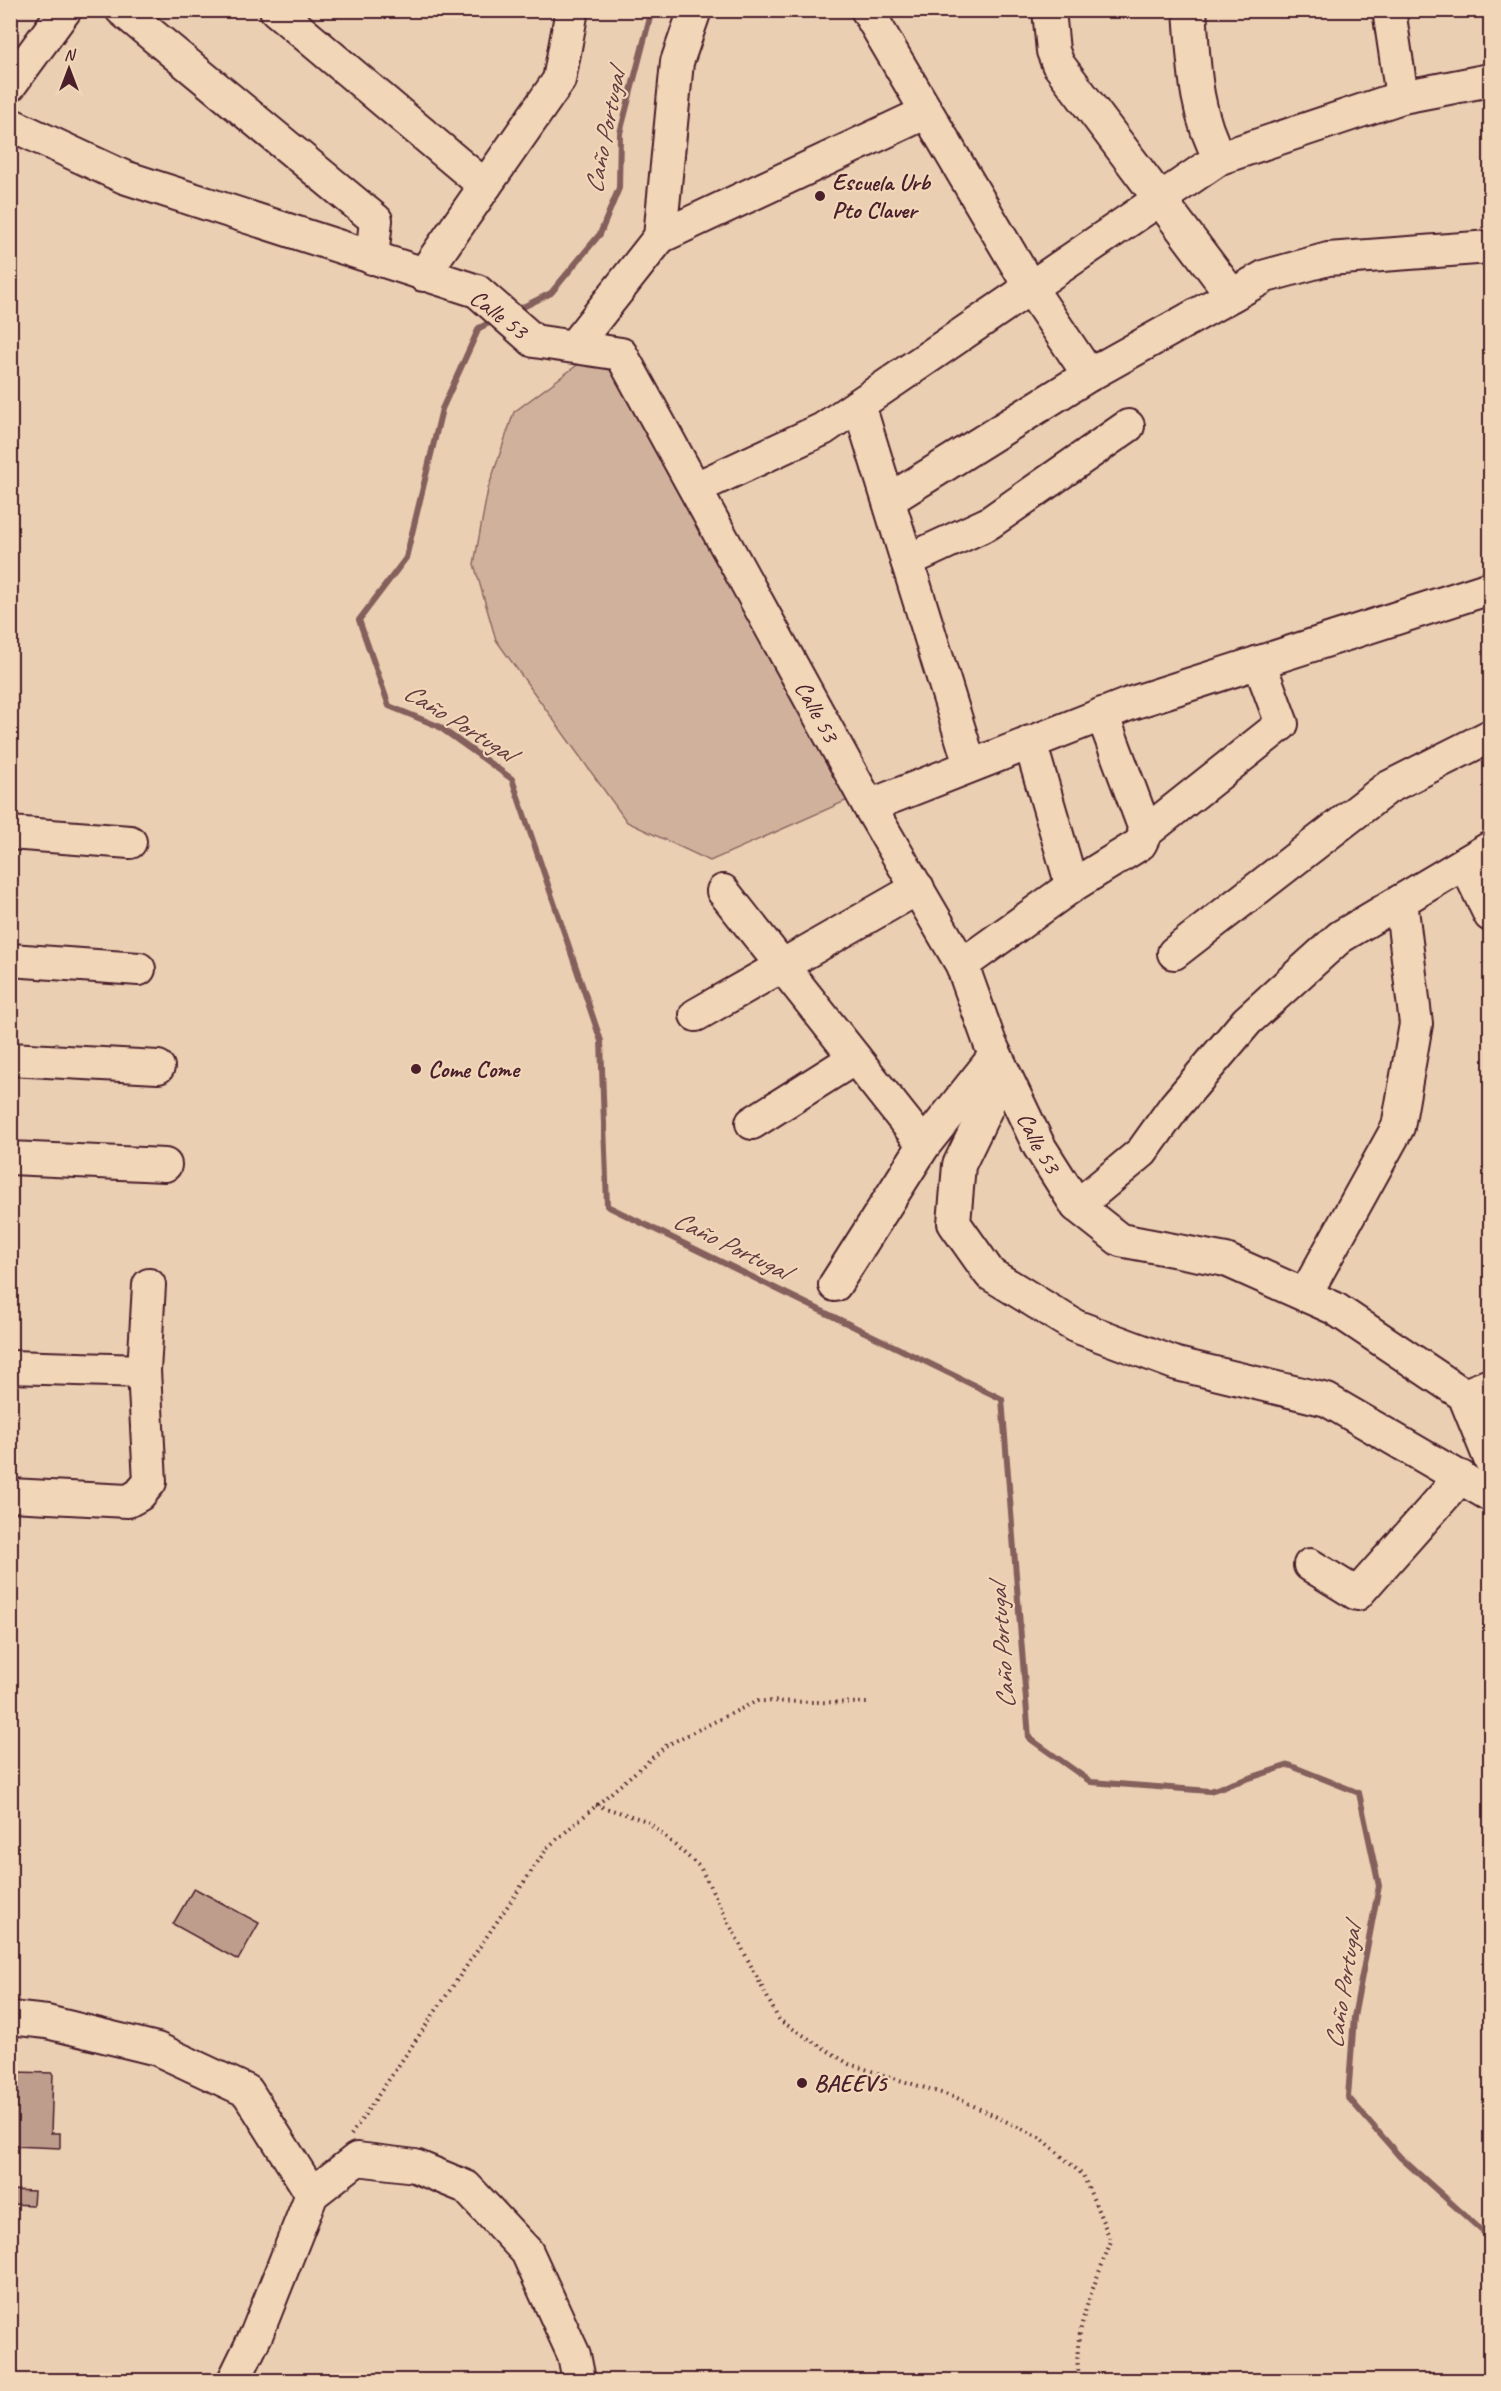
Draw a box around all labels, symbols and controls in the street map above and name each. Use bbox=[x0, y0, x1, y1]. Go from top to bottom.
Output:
north arrow bbox=[39, 39, 99, 99]
text: N bbox=[64, 45, 77, 65]
water label: Caño Portugal bbox=[577, 60, 635, 196]
place label: Escuela Urb Pto Claver bbox=[832, 167, 931, 225]
marker: Escuela Urb Pto Claver bbox=[813, 189, 827, 203]
street label: Calle 53 bbox=[464, 282, 536, 347]
water label: Caño Portugal bbox=[398, 675, 528, 773]
street label: Calle 53 bbox=[788, 675, 847, 749]
place label: Come Come bbox=[428, 1054, 521, 1084]
marker: Come Come bbox=[409, 1062, 423, 1076]
street label: Calle 53 bbox=[1010, 1107, 1069, 1181]
water label: Caño Portugal bbox=[668, 1203, 802, 1291]
water label: Caño Portugal bbox=[981, 1575, 1023, 1710]
water label: Caño Portugal bbox=[1317, 1915, 1370, 2051]
place label: BAEEV5 bbox=[814, 2068, 889, 2098]
marker: BAEEV5 bbox=[795, 2076, 809, 2090]

